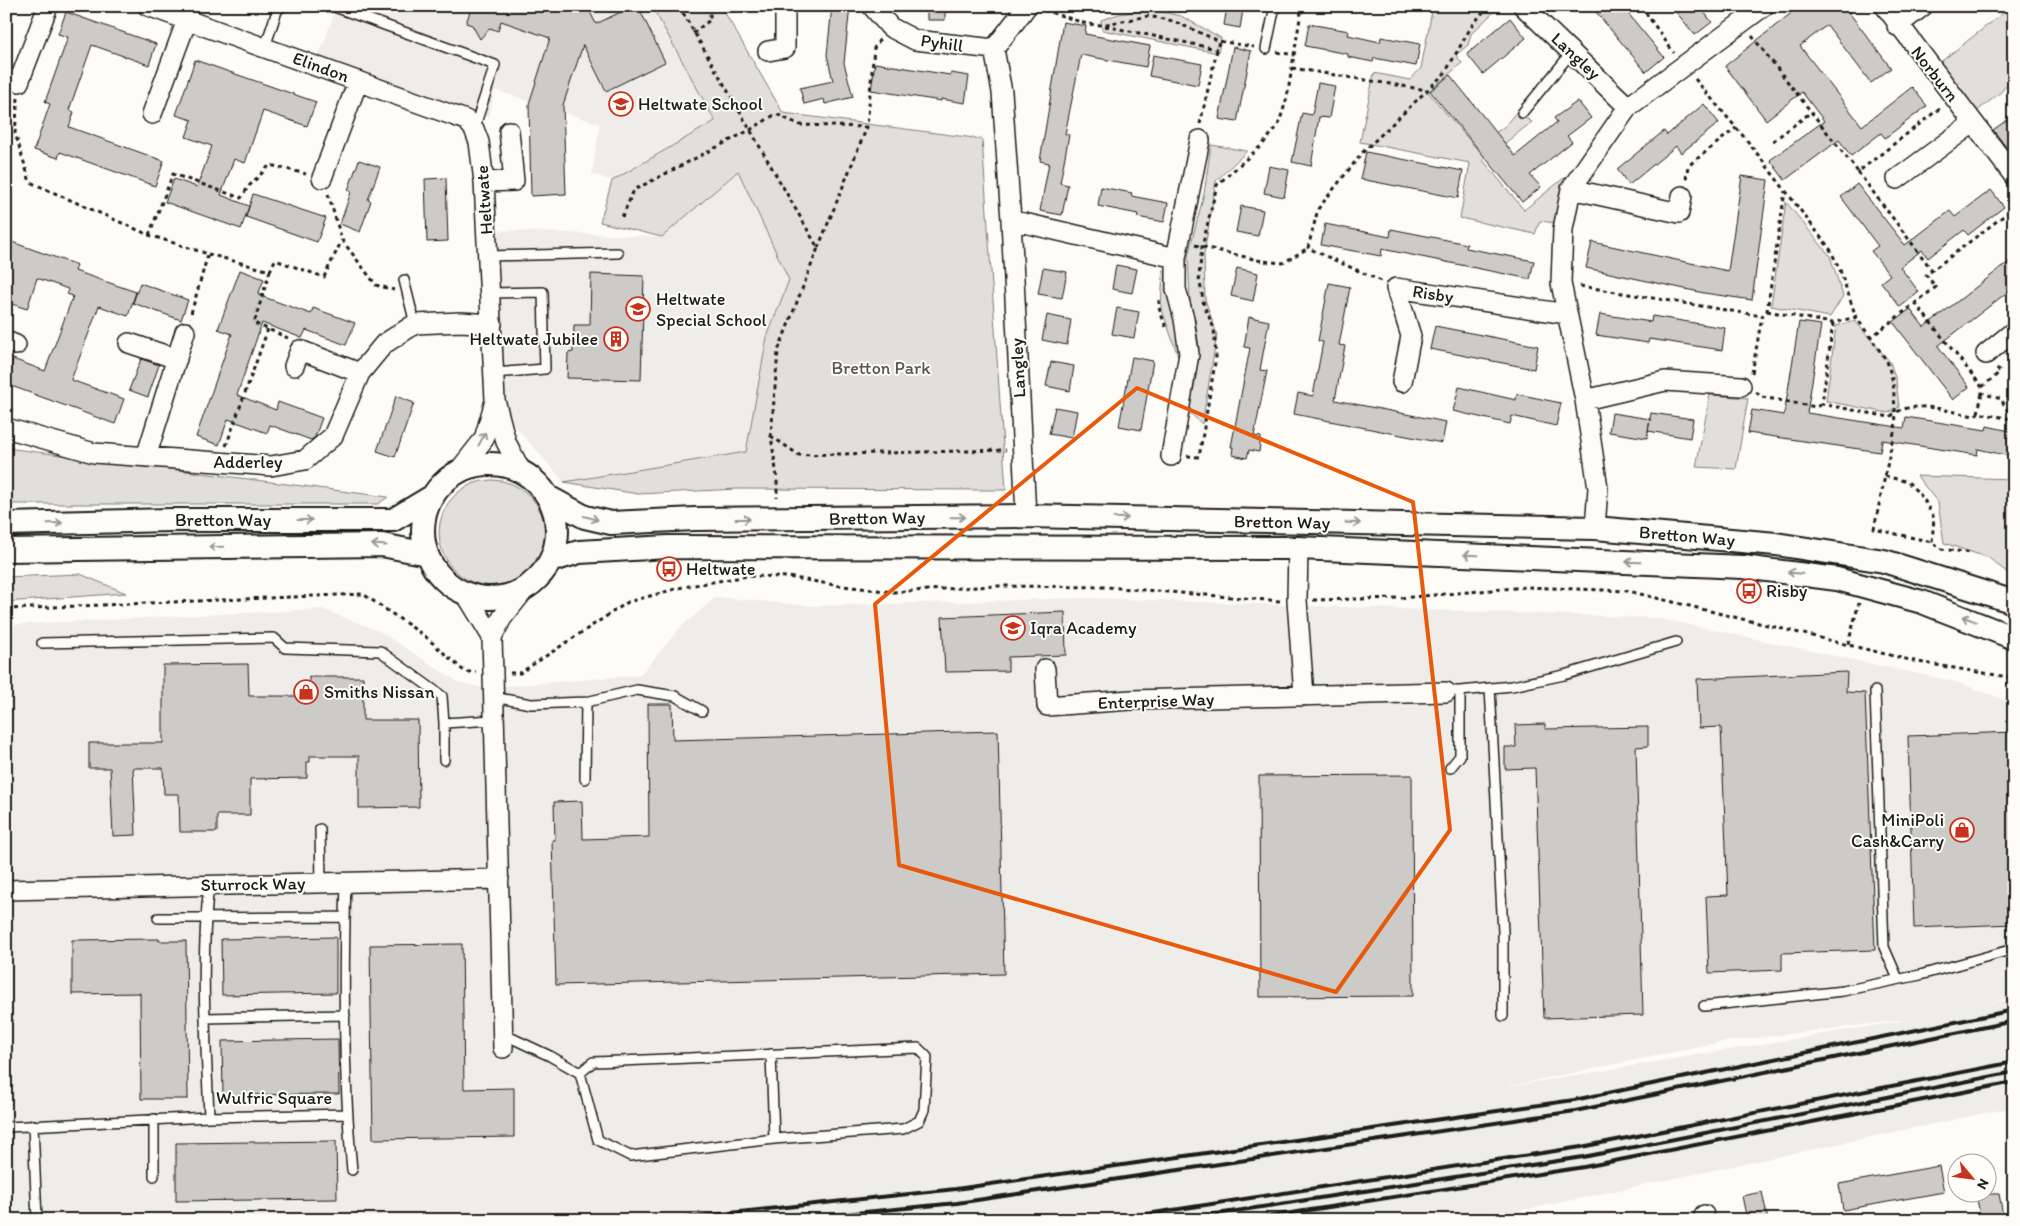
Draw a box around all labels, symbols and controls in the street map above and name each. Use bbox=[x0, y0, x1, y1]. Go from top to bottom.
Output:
street label: Langley bbox=[1547, 28, 1606, 85]
street label: Pyhill bbox=[919, 29, 965, 57]
street label: Norburn bbox=[1906, 42, 1964, 106]
street label: Elindon bbox=[290, 47, 352, 87]
school or university icon: Heltwate School bbox=[608, 91, 634, 117]
place label: Heltwate School bbox=[638, 93, 763, 115]
street label: Heltwate bbox=[471, 165, 497, 235]
street label: Risby bbox=[1411, 280, 1456, 308]
place label: Heltwate Special School bbox=[656, 288, 767, 331]
school or university icon: Heltwate Special School bbox=[625, 296, 651, 322]
building icon: Heltwate Jubilee bbox=[603, 326, 629, 352]
place label: Heltwate Jubilee bbox=[470, 328, 598, 350]
street label: Langley bbox=[1005, 337, 1031, 398]
park label: Bretton Park bbox=[831, 357, 931, 379]
one-way arrow bbox=[477, 431, 487, 446]
street label: Adderley bbox=[214, 451, 283, 473]
street label: Bretton Way bbox=[829, 506, 926, 530]
street label: Bretton Way bbox=[175, 509, 272, 531]
street label: Bretton Way bbox=[1234, 510, 1331, 534]
one-way arrow bbox=[950, 512, 966, 522]
one-way arrow bbox=[583, 513, 599, 523]
one-way arrow bbox=[1112, 513, 1129, 523]
one-way arrow bbox=[735, 514, 751, 524]
one-way arrow bbox=[296, 515, 313, 525]
one-way arrow bbox=[47, 518, 63, 527]
one-way arrow bbox=[1345, 518, 1361, 528]
street label: Bretton Way bbox=[1638, 521, 1736, 551]
one-way arrow bbox=[371, 541, 387, 550]
one-way arrow bbox=[209, 542, 225, 552]
one-way arrow bbox=[1463, 550, 1480, 560]
bus stop icon: Heltwate bbox=[656, 556, 682, 582]
one-way arrow bbox=[1626, 557, 1642, 566]
place label: Heltwate bbox=[686, 558, 755, 580]
one-way arrow bbox=[1788, 568, 1804, 578]
bus stop icon: Risby bbox=[1736, 578, 1762, 604]
place label: Risby bbox=[1766, 580, 1808, 602]
one-way arrow bbox=[1961, 614, 1976, 623]
school or university icon: Iqra Academy bbox=[1000, 615, 1026, 641]
place label: Iqra Academy bbox=[1030, 617, 1137, 639]
shop icon: Smiths Nissan bbox=[293, 679, 319, 705]
place label: Smiths Nissan bbox=[324, 681, 435, 703]
street label: Enterprise Way bbox=[1097, 688, 1215, 714]
place label: MiniPoli Cash&Carry bbox=[1851, 809, 1945, 852]
shop icon: MiniPoli Cash&Carry bbox=[1949, 817, 1975, 843]
street label: Sturrock Way bbox=[200, 872, 306, 896]
street label: Wulfric Square bbox=[216, 1087, 332, 1109]
north arrow bbox=[1948, 1154, 1998, 1204]
text: N bbox=[1973, 1176, 1993, 1192]

